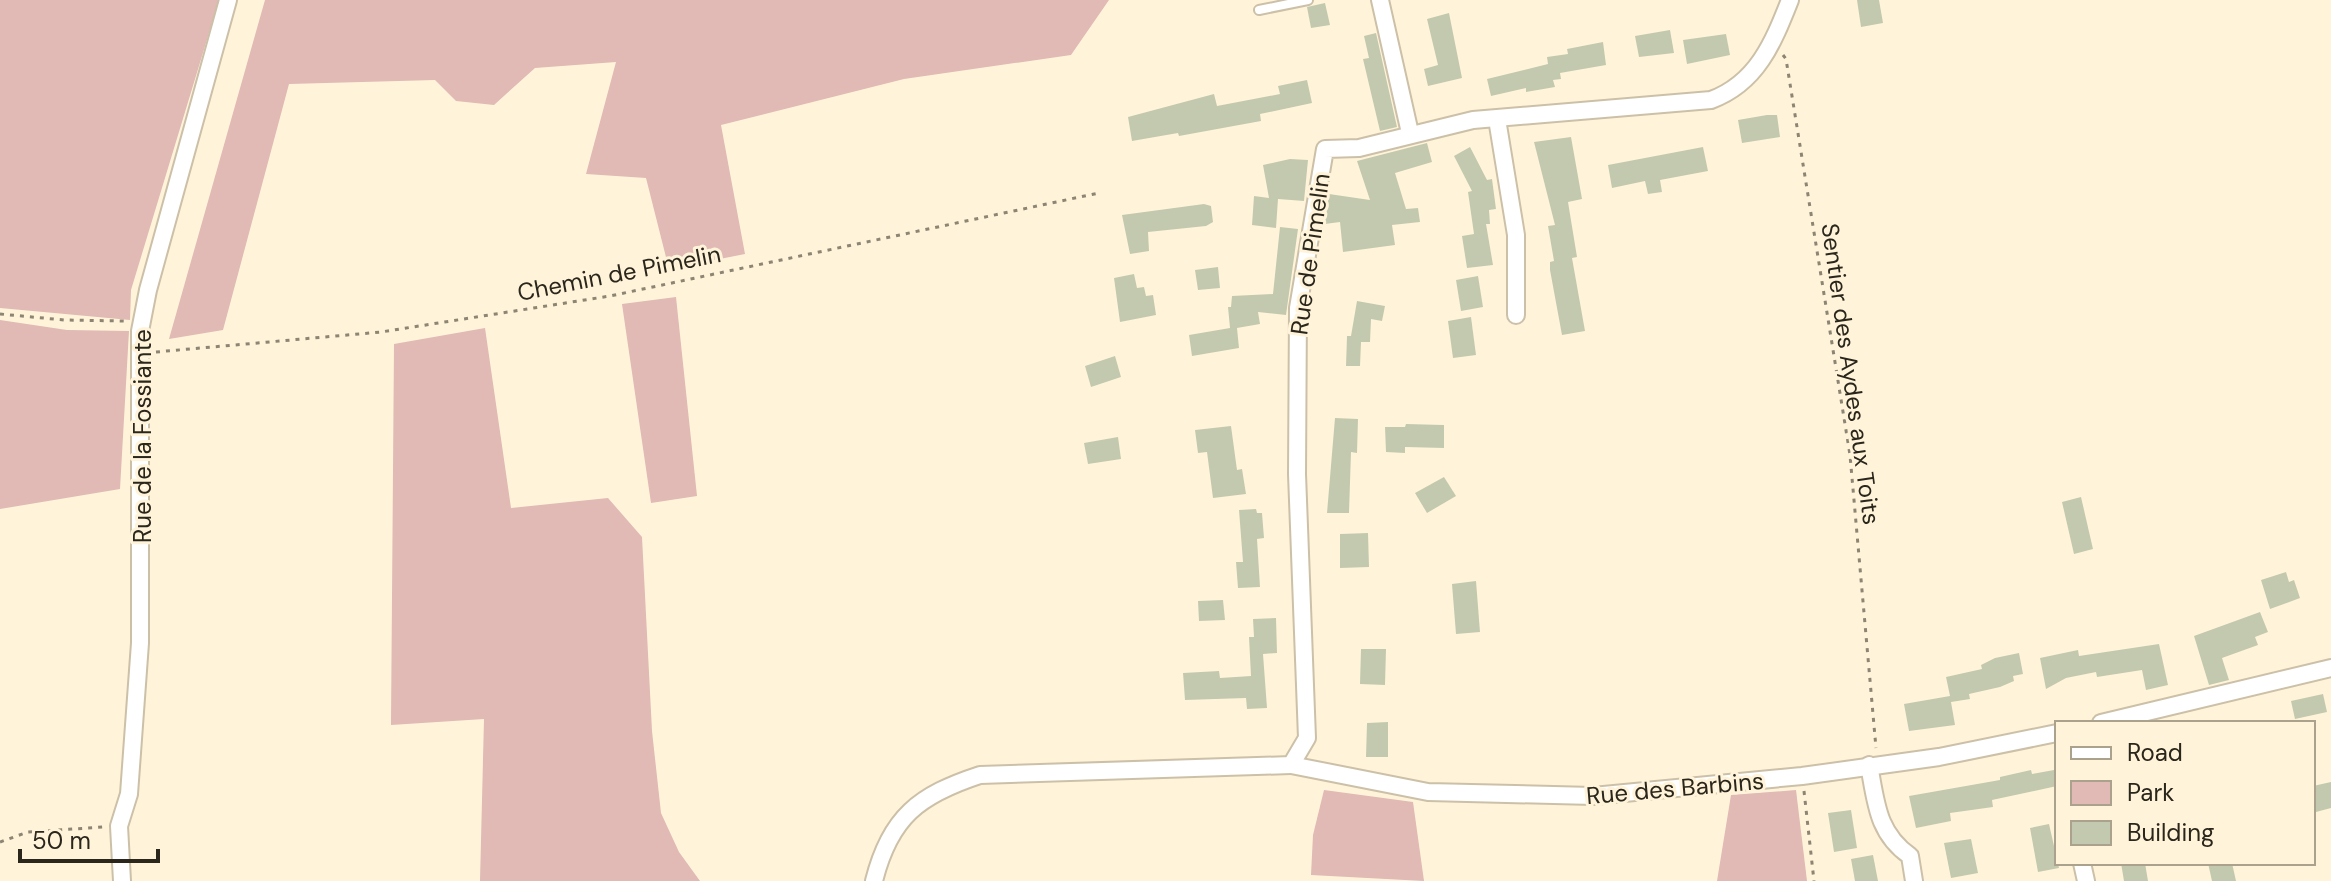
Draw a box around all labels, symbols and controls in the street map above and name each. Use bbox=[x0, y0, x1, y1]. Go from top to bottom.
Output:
street label: Rue de Pimelin bbox=[1283, 171, 1337, 337]
street label: Sentier des Aydes aux Toits bbox=[1814, 221, 1888, 527]
street label: Chemin de Pimelin bbox=[515, 238, 723, 308]
street label: Rue de la Fossiante bbox=[127, 329, 158, 543]
legend bbox=[2055, 721, 2315, 865]
text: Road bbox=[2127, 737, 2183, 768]
street label: Rue des Barbins bbox=[1585, 765, 1765, 811]
text: Park bbox=[2127, 777, 2174, 808]
scale bar bbox=[20, 813, 158, 863]
text: Building bbox=[2127, 817, 2214, 848]
text: 50 m bbox=[32, 825, 91, 856]

